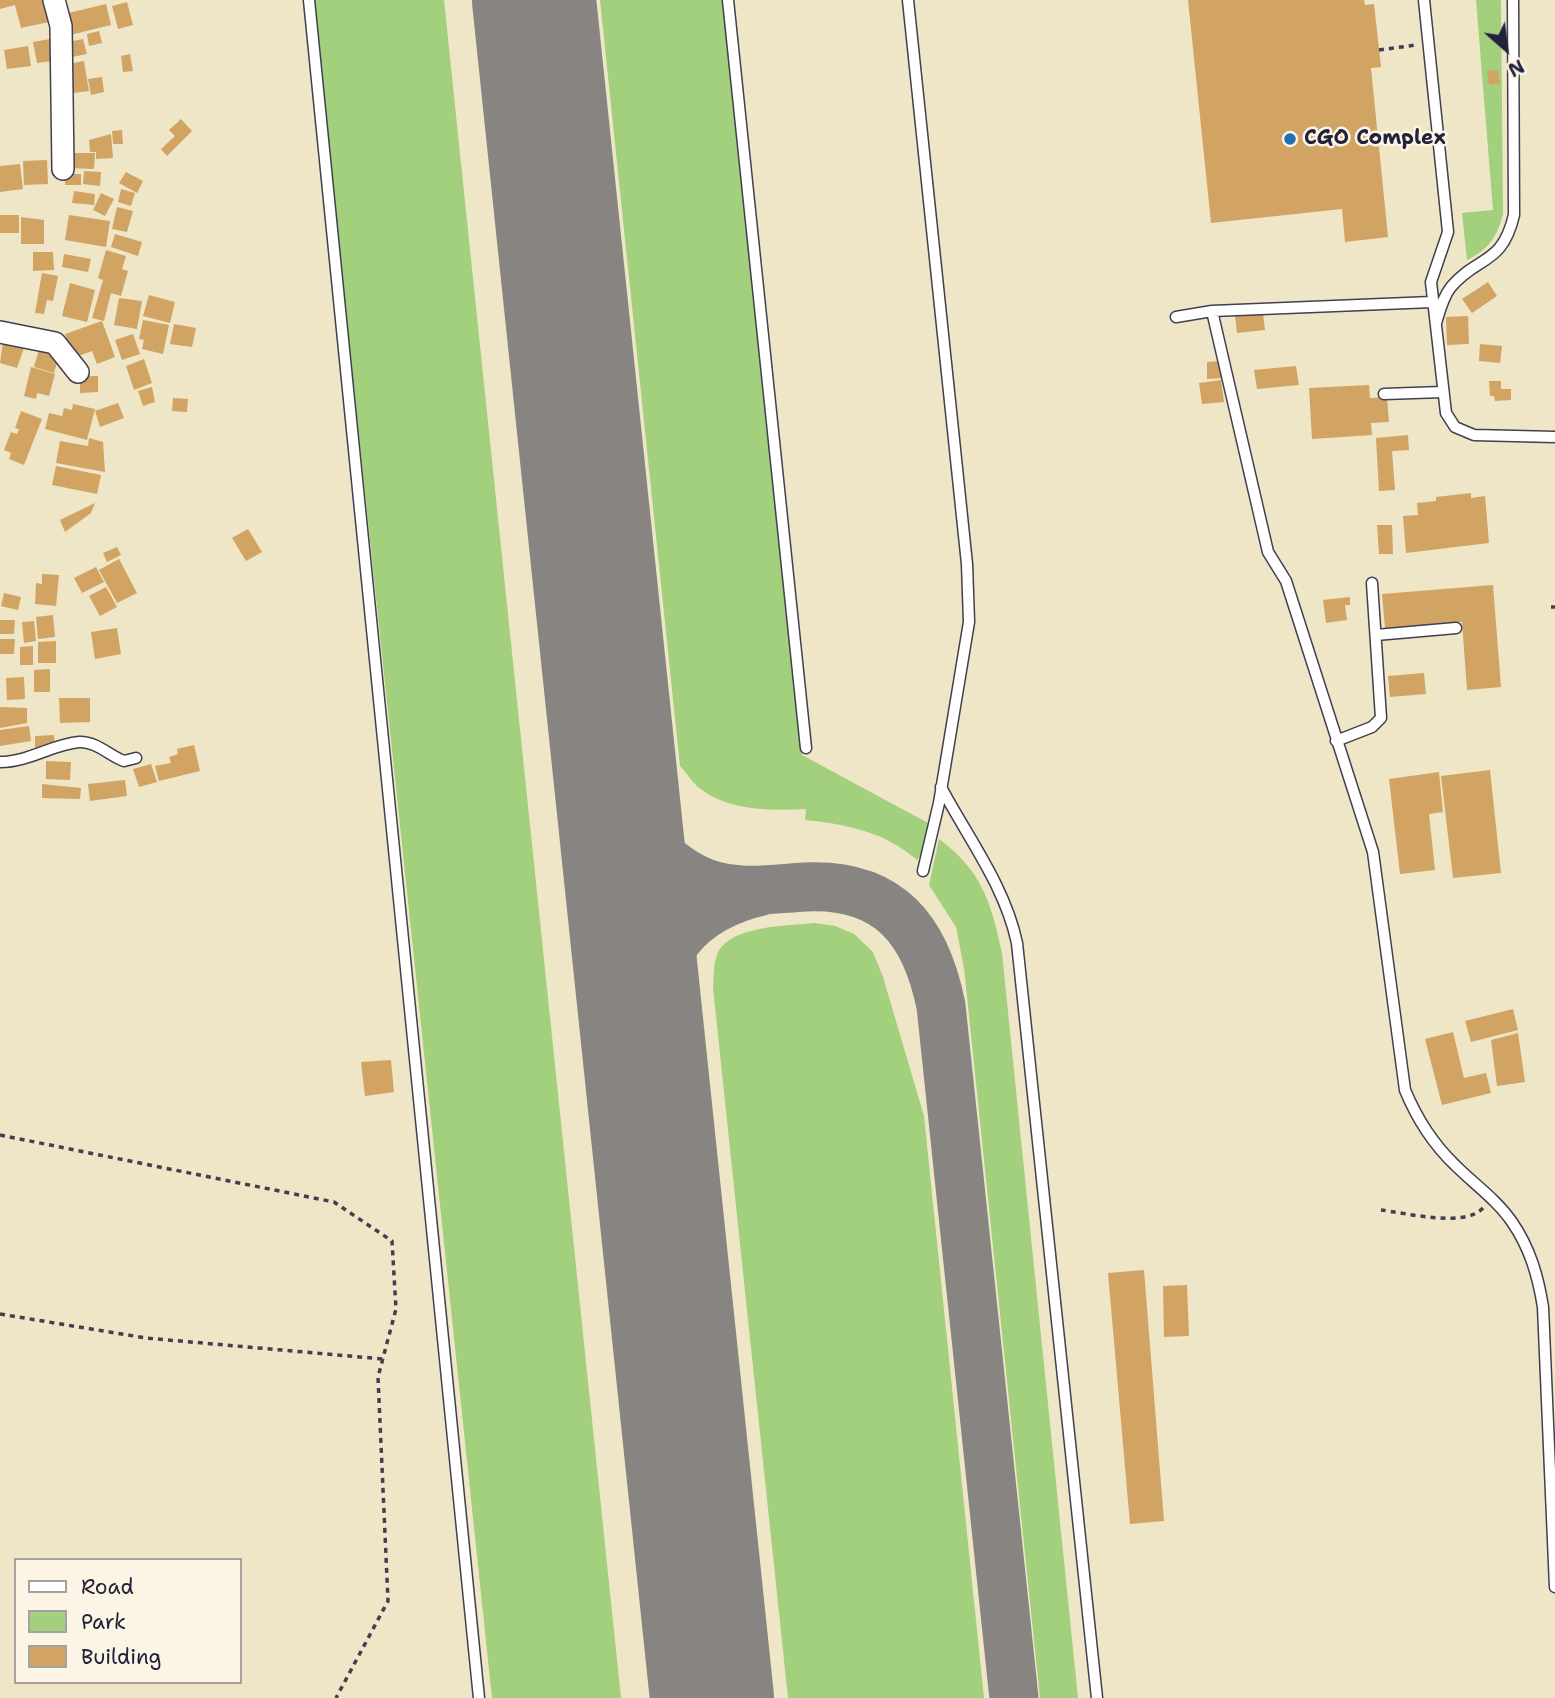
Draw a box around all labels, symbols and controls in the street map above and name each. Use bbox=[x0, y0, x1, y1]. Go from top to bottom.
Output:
north arrow bbox=[1471, 14, 1541, 84]
text: N bbox=[1504, 53, 1529, 83]
place label: CGO Complex bbox=[1304, 126, 1446, 152]
marker: CGO Complex bbox=[1282, 131, 1298, 147]
legend bbox=[14, 1558, 242, 1684]
text: Road bbox=[81, 1573, 134, 1601]
text: Park bbox=[81, 1608, 126, 1636]
text: Building bbox=[81, 1643, 161, 1671]

